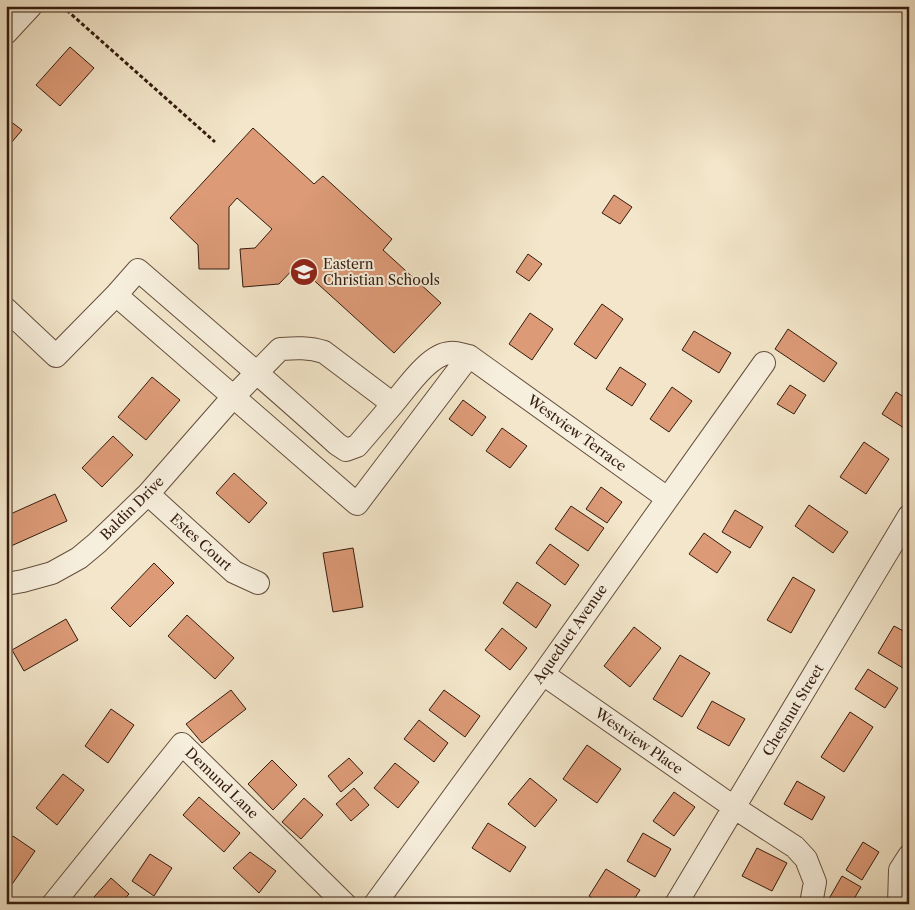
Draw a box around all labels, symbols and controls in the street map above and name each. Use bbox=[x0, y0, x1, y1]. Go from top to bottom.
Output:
place label: Eastern Christian Schools bbox=[323, 255, 440, 289]
school or university icon: Eastern Christian Schools bbox=[289, 257, 319, 287]
street label: Westview Terrace bbox=[523, 390, 630, 475]
street label: Baldin Drive bbox=[96, 472, 168, 544]
street label: Estes Court bbox=[166, 510, 236, 575]
street label: Aqueduct Avenue bbox=[528, 581, 611, 688]
street label: Chestnut Street bbox=[758, 661, 828, 759]
street label: Westview Place bbox=[591, 703, 687, 778]
street label: Demund Lane bbox=[182, 744, 263, 823]

